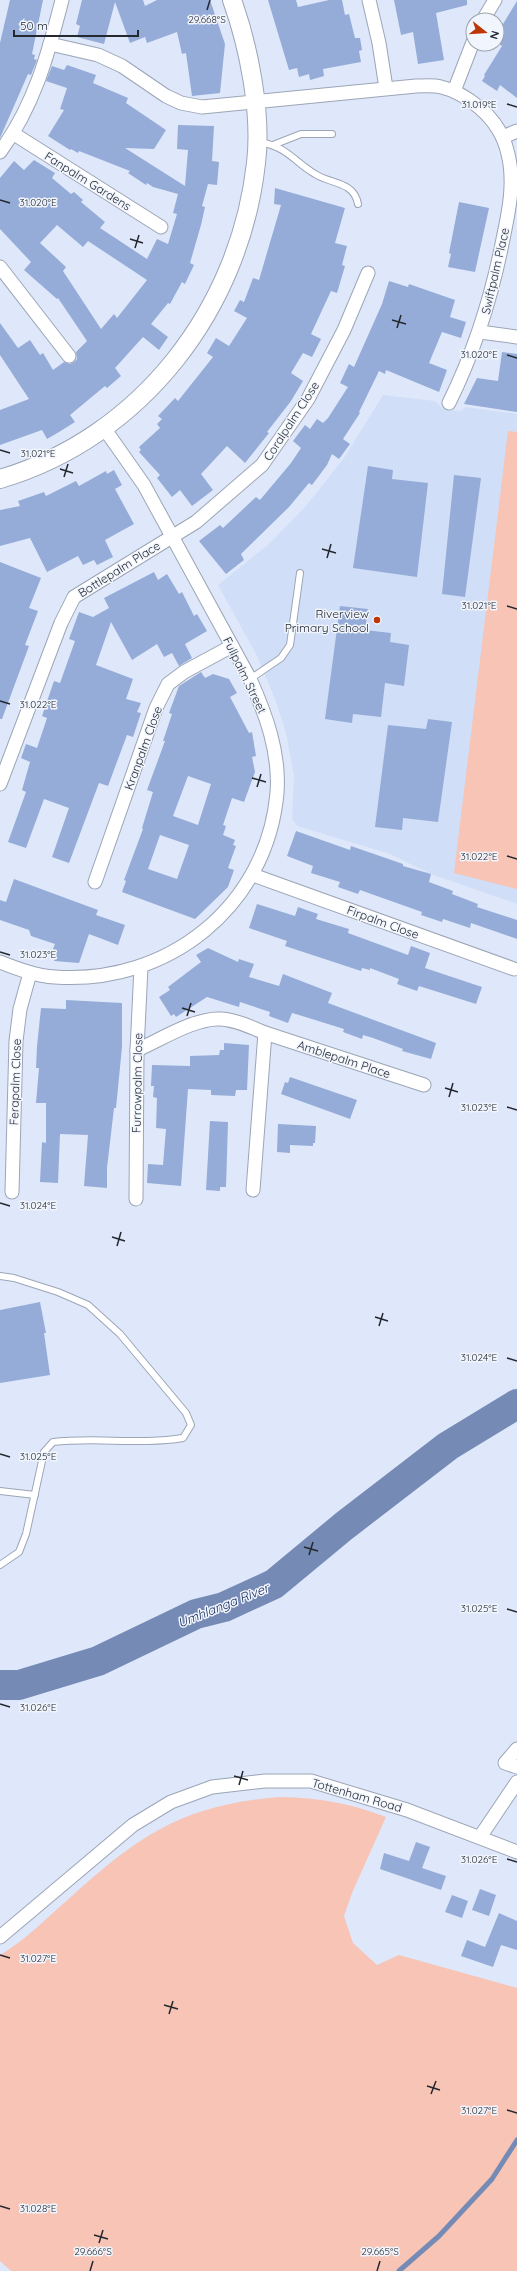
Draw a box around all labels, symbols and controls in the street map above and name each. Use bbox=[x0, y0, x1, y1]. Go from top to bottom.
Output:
scale bar bbox=[14, 12, 138, 38]
north arrow bbox=[465, 12, 505, 52]
text: 29.668°S bbox=[188, 13, 226, 26]
text: 50 m bbox=[20, 18, 48, 33]
text: N bbox=[487, 29, 502, 41]
text: 31.019°E bbox=[462, 98, 497, 111]
street label: Fanpalm Gardens bbox=[42, 148, 134, 214]
text: 31.020°E bbox=[19, 196, 57, 209]
street label: Swiftpalm Place bbox=[478, 226, 512, 316]
text: 31.020°E bbox=[460, 348, 498, 361]
street label: Coralpalm Close bbox=[260, 378, 322, 463]
text: 31.021°E bbox=[21, 447, 56, 460]
street label: Bottlepalm Place bbox=[75, 538, 163, 600]
text: 31.021°E bbox=[462, 599, 497, 612]
place label: Riverview Primary School bbox=[285, 606, 369, 635]
marker: Riverview Primary School bbox=[372, 615, 382, 625]
street label: Fullpalm Street bbox=[220, 634, 270, 716]
text: 31.022°E bbox=[20, 698, 57, 711]
street label: Kranpalm Close bbox=[121, 704, 165, 792]
text: 31.022°E bbox=[461, 850, 498, 863]
street label: Firpalm Close bbox=[345, 902, 421, 942]
text: 31.023°E bbox=[20, 948, 57, 961]
street label: Furrowpalm Close bbox=[129, 1032, 145, 1133]
street label: Amblepalm Place bbox=[296, 1037, 393, 1081]
street label: Ferapalm Close bbox=[6, 1038, 24, 1126]
text: 31.023°E bbox=[461, 1101, 498, 1114]
text: 31.024°E bbox=[20, 1199, 56, 1212]
text: 31.024°E bbox=[461, 1351, 497, 1364]
text: 31.025°E bbox=[20, 1450, 57, 1463]
water label: Umhlanga River bbox=[175, 1579, 273, 1631]
text: 31.025°E bbox=[461, 1602, 498, 1615]
text: 31.026°E bbox=[20, 1701, 57, 1714]
street label: Tottenham Road bbox=[310, 1775, 404, 1815]
text: 31.026°E bbox=[461, 1853, 498, 1866]
text: 31.027°E bbox=[20, 1952, 56, 1965]
text: 31.027°E bbox=[461, 2104, 497, 2117]
text: 31.028°E bbox=[20, 2202, 57, 2215]
text: 29.666°S bbox=[74, 2245, 112, 2258]
text: 29.665°S bbox=[361, 2245, 399, 2258]

